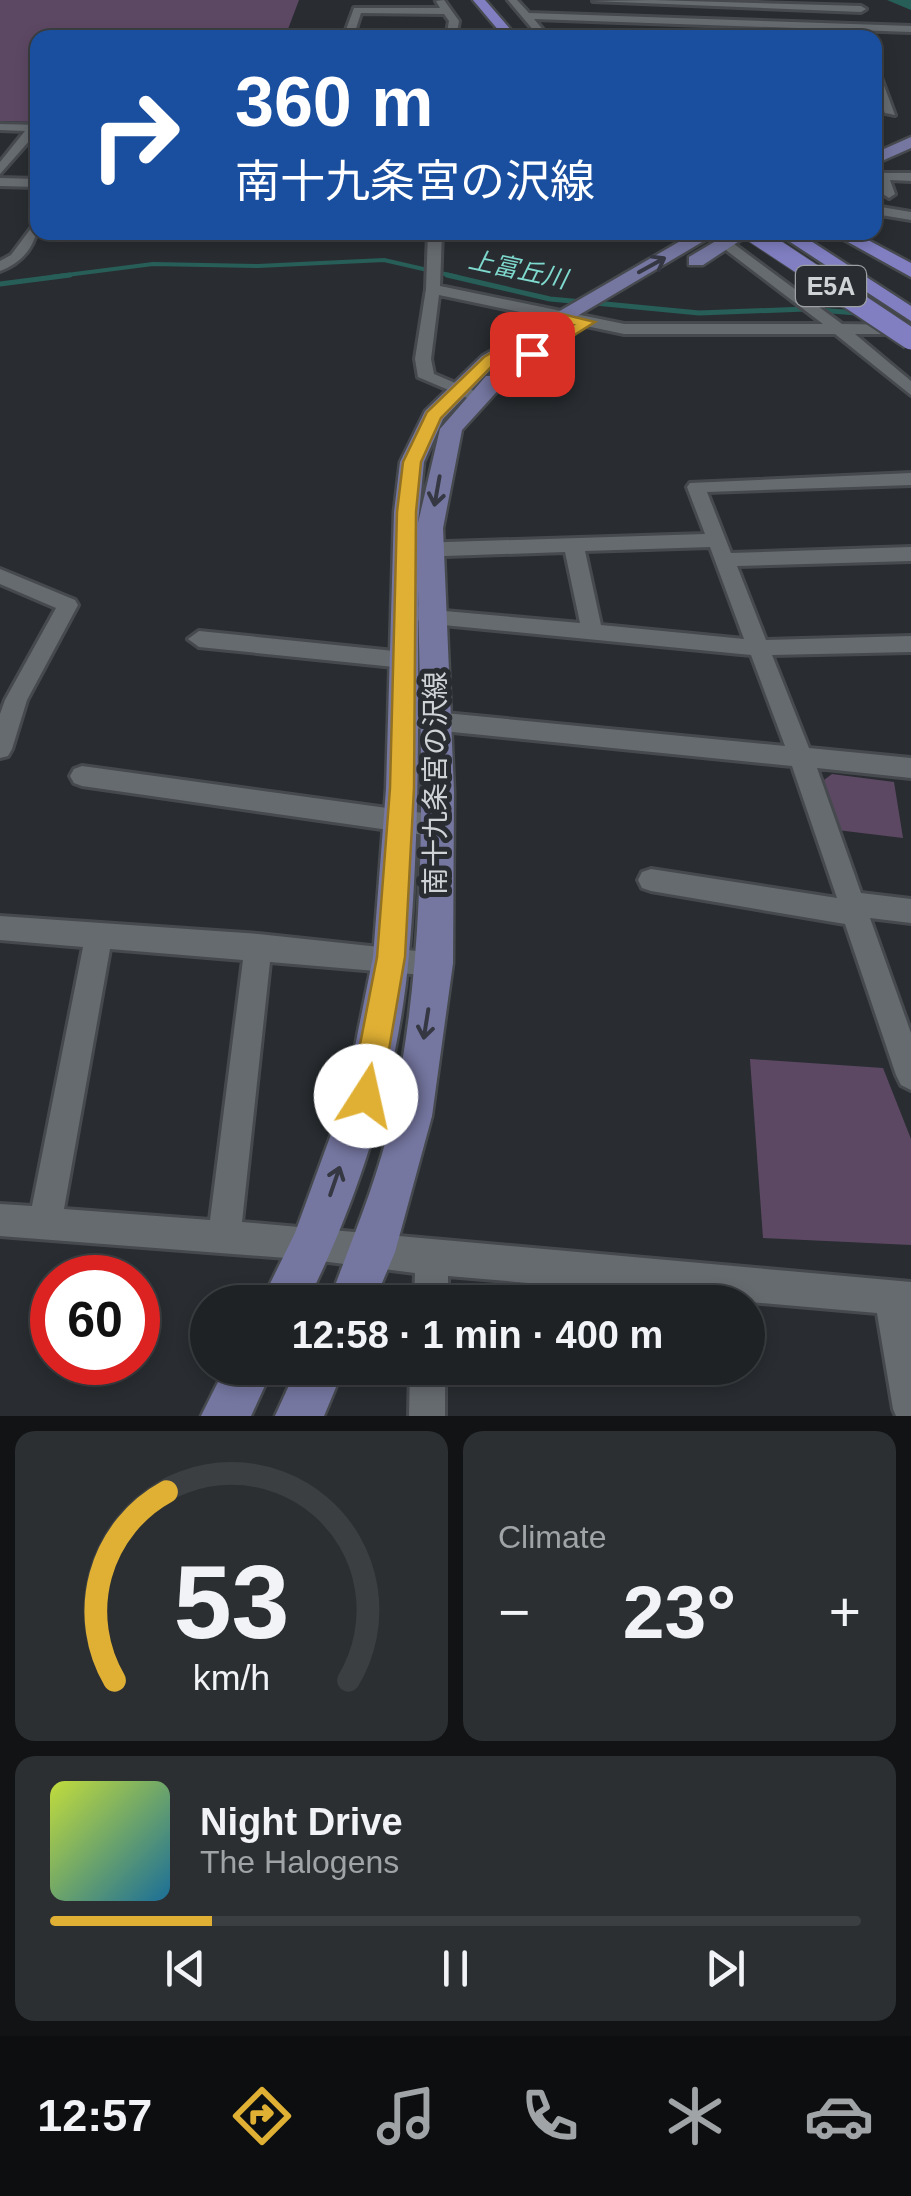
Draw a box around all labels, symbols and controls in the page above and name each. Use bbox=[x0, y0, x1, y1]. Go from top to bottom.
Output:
text: 360 m bbox=[235, 63, 433, 141]
icon: right bbox=[70, 70, 200, 200]
text: 南十九条宮の沢線 bbox=[235, 156, 595, 207]
water label: 上富丘川 bbox=[466, 245, 573, 294]
one-way arrow bbox=[637, 255, 666, 275]
road number: E5A bbox=[796, 266, 866, 306]
pin bbox=[490, 312, 575, 397]
icon: arrive bbox=[505, 327, 560, 382]
one-way arrow bbox=[427, 474, 446, 506]
street label: 南十九条宮の沢線 bbox=[420, 671, 451, 895]
one-way arrow bbox=[416, 1007, 434, 1040]
position arrow bbox=[314, 1044, 418, 1148]
one-way arrow bbox=[328, 1166, 346, 1198]
speed limit sign: 60 bbox=[30, 1255, 160, 1385]
text: 12:58 · 1 min · 400 m bbox=[292, 1314, 663, 1356]
text: Climate bbox=[498, 1519, 606, 1555]
text: 53 bbox=[174, 1544, 289, 1660]
text: 23° bbox=[623, 1570, 736, 1654]
text: − bbox=[498, 1581, 530, 1643]
text: + bbox=[829, 1581, 861, 1643]
text: km/h bbox=[193, 1658, 270, 1698]
text: Night Drive bbox=[200, 1801, 403, 1843]
text: The Halogens bbox=[200, 1844, 399, 1880]
icon: previous bbox=[158, 1941, 213, 1996]
icon: pause bbox=[428, 1941, 483, 1996]
icon: next bbox=[698, 1941, 753, 1996]
icon: directions bbox=[227, 2081, 297, 2151]
icon: music bbox=[371, 2081, 441, 2151]
icon: phone bbox=[515, 2081, 585, 2151]
icon: climate bbox=[660, 2081, 730, 2151]
icon: car bbox=[804, 2081, 874, 2151]
text: 12:57 bbox=[37, 2090, 152, 2141]

